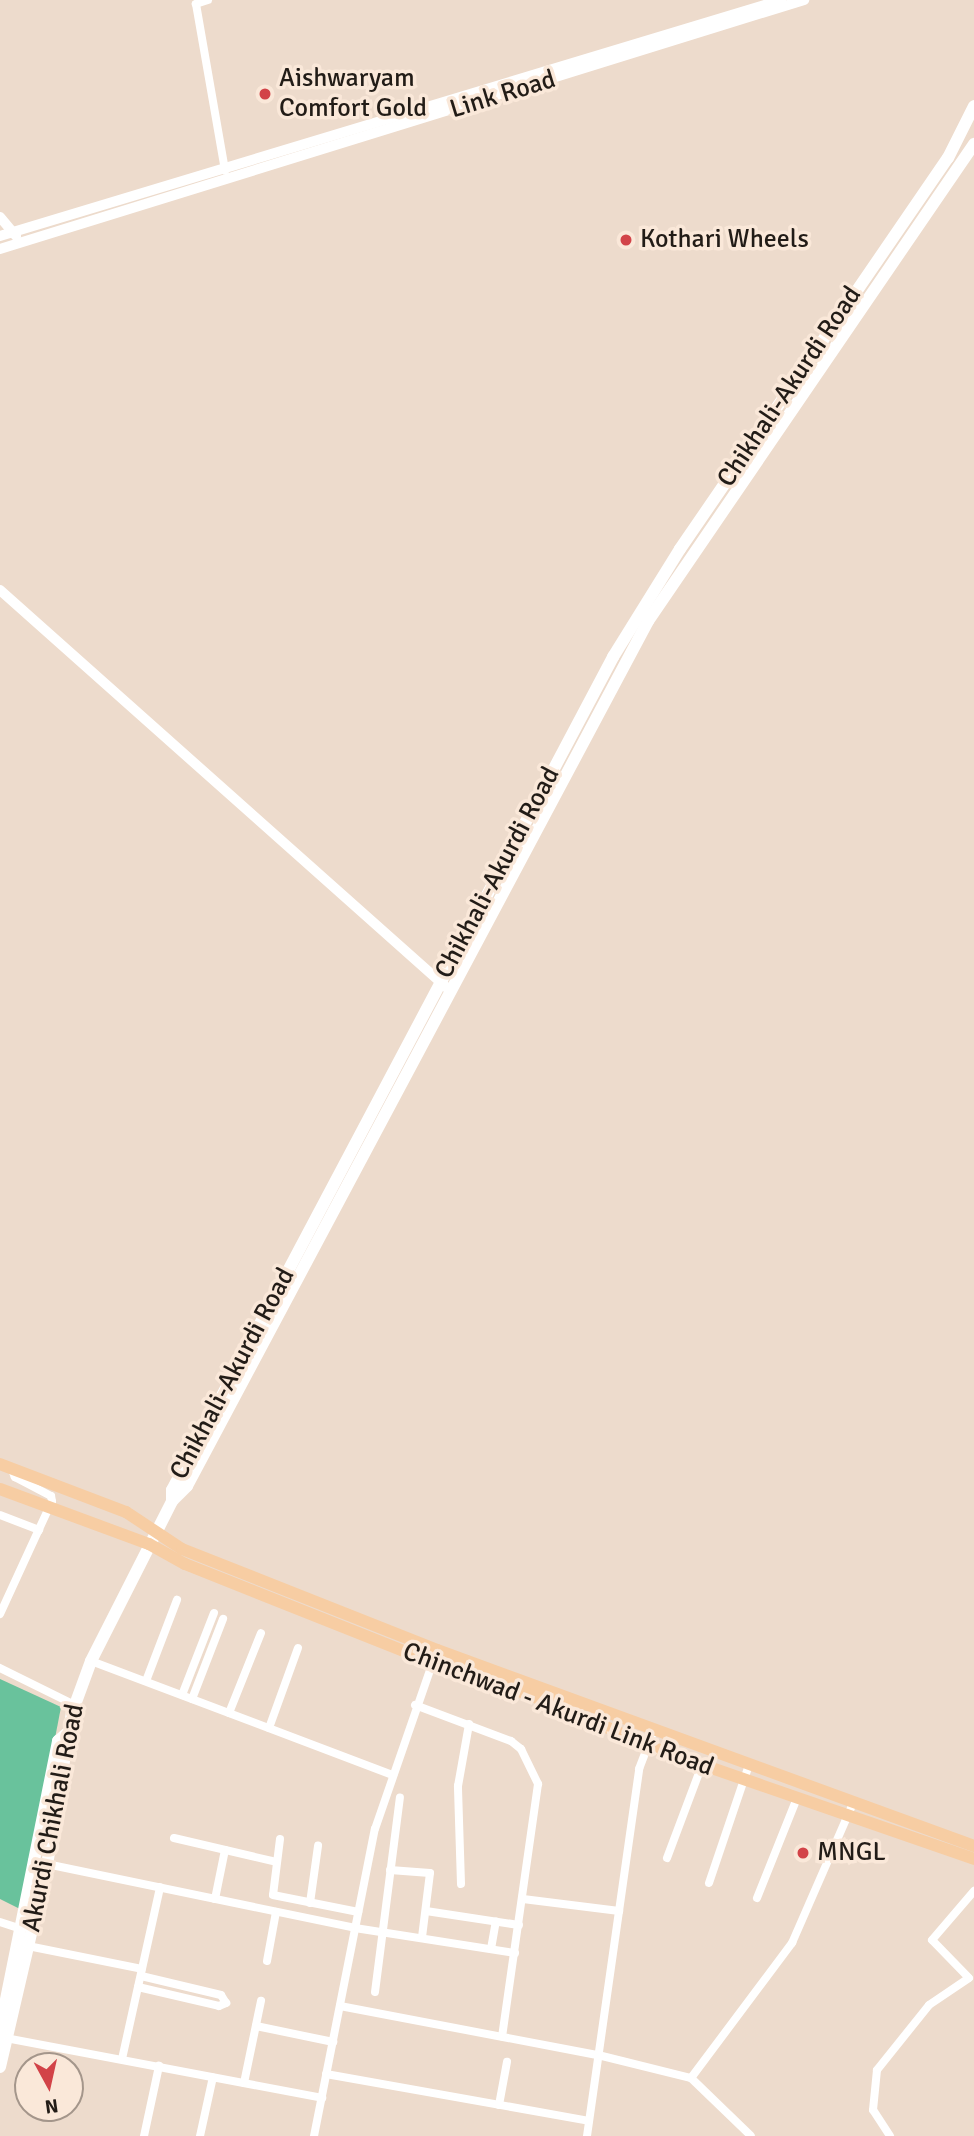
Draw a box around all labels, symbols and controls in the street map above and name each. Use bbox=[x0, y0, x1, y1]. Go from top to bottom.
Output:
place label: Aishwaryam Comfort Gold bbox=[279, 63, 427, 124]
street label: Link Road bbox=[446, 64, 560, 126]
marker: Aishwaryam Comfort Gold bbox=[257, 86, 273, 102]
place label: Kothari Wheels bbox=[640, 224, 809, 256]
marker: Kothari Wheels bbox=[618, 232, 634, 248]
street label: Chikhali-Akurdi Road bbox=[711, 281, 869, 493]
street label: Chikhali-Akurdi Road bbox=[429, 762, 567, 984]
street label: Chikhali-Akurdi Road bbox=[164, 1263, 302, 1485]
street label: Chinchwad - Akurdi Link Road bbox=[398, 1636, 718, 1784]
street label: Akurdi Chikhali Road bbox=[17, 1701, 91, 1935]
place label: MNGL bbox=[817, 1837, 886, 1869]
marker: MNGL bbox=[795, 1845, 811, 1861]
north arrow bbox=[14, 2052, 84, 2122]
text: N bbox=[43, 2093, 60, 2119]

